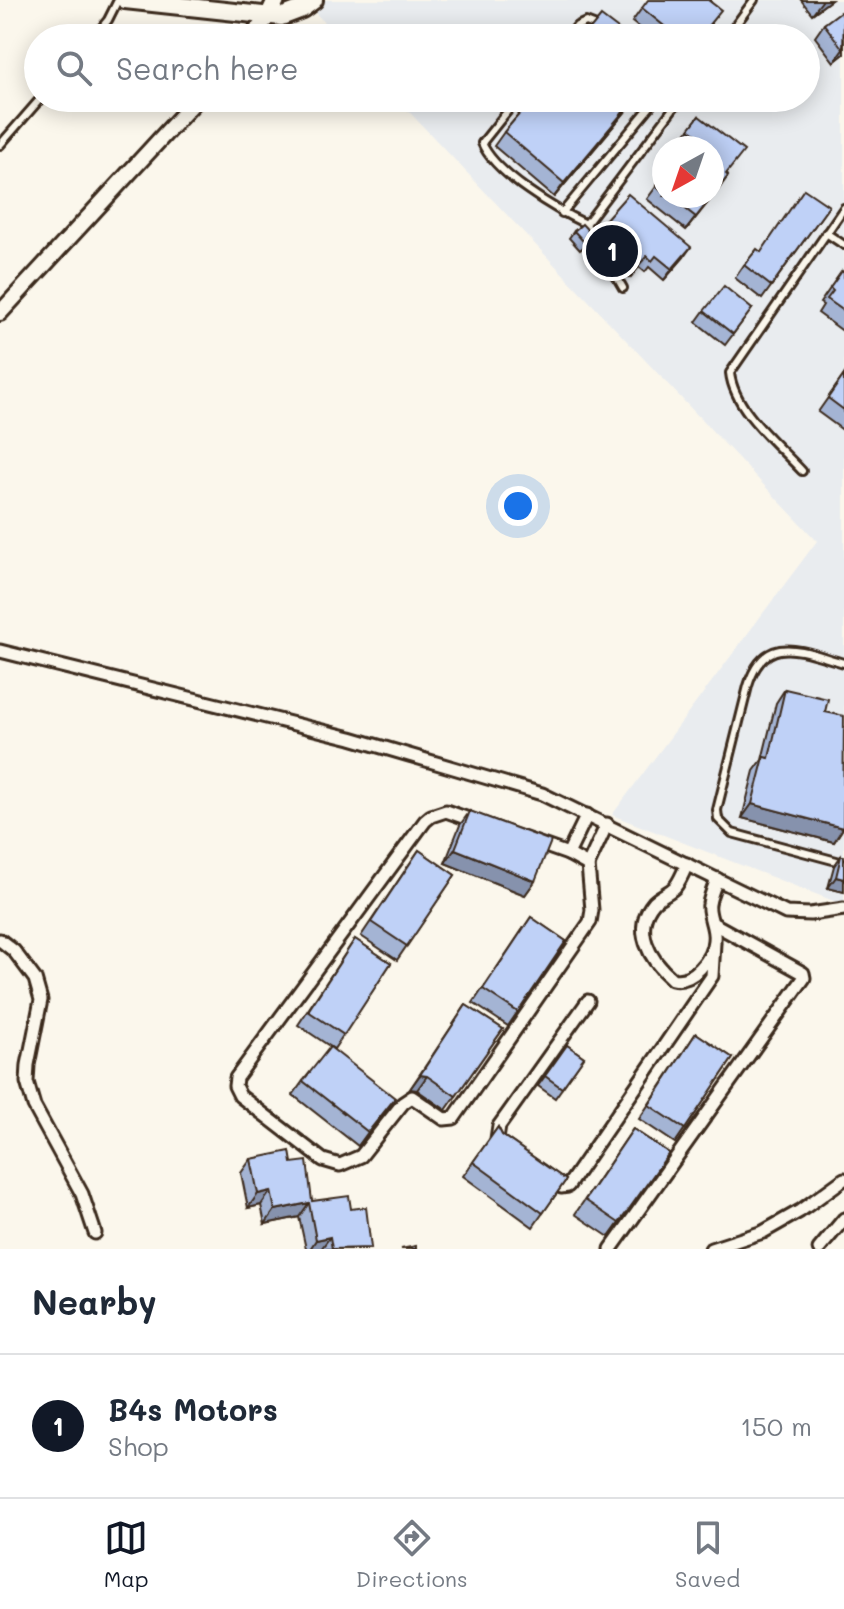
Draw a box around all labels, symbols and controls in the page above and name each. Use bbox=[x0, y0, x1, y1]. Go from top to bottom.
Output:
search box bbox=[24, 24, 820, 112]
icon: search bbox=[52, 46, 96, 90]
text: Search here bbox=[116, 48, 299, 88]
north arrow bbox=[652, 136, 724, 208]
pin: 1 bbox=[586, 221, 638, 281]
your location bbox=[498, 486, 538, 526]
text: Nearby bbox=[32, 1279, 157, 1324]
text: B4s Motors bbox=[108, 1389, 278, 1429]
text: 1 bbox=[52, 1409, 64, 1443]
text: 150 m bbox=[740, 1409, 812, 1443]
text: Shop bbox=[108, 1429, 169, 1463]
tab: Map bbox=[104, 1516, 149, 1593]
tab: Directions bbox=[356, 1516, 468, 1593]
tab: Saved bbox=[675, 1516, 740, 1593]

